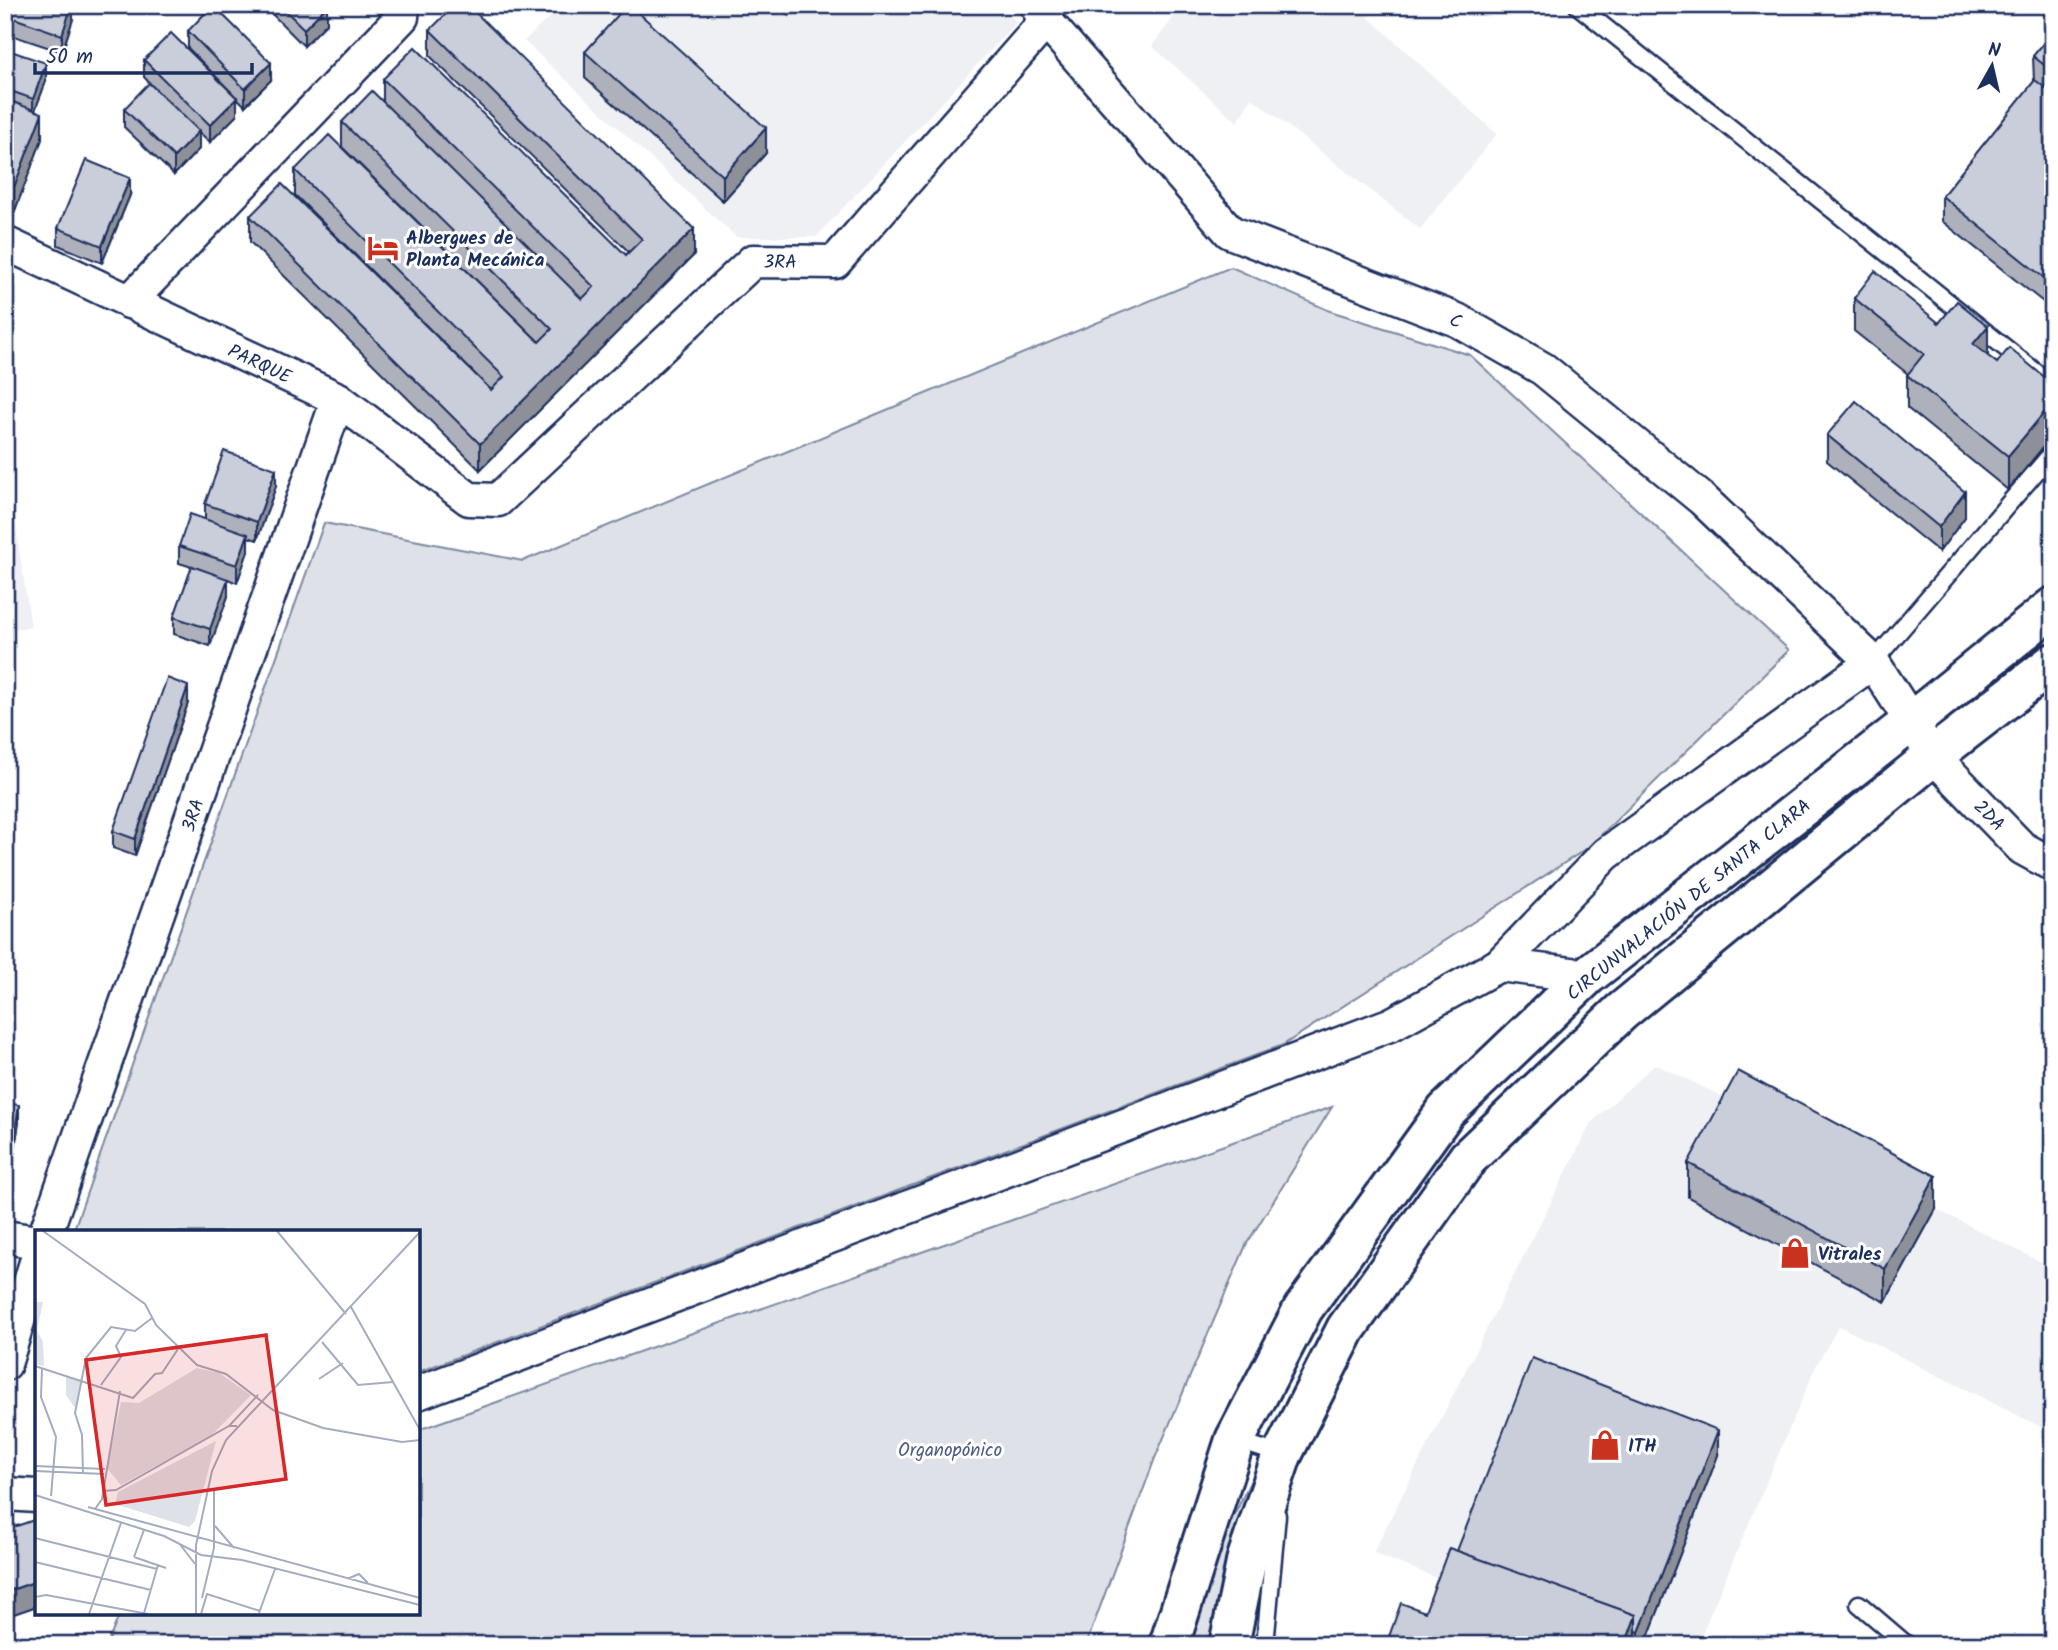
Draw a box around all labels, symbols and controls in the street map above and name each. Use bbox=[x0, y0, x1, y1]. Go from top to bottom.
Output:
scale bar bbox=[35, 32, 252, 76]
north arrow bbox=[1956, 32, 2026, 102]
text: N bbox=[1986, 35, 2002, 67]
text: 50 m bbox=[46, 41, 93, 74]
place label: Albergues de Planta Mecánica bbox=[406, 224, 545, 276]
hotel icon: Albergues de Planta Mecánica bbox=[366, 231, 400, 265]
street label: 3RA bbox=[763, 248, 797, 278]
street label: C bbox=[1444, 306, 1467, 338]
street label: PARQUE bbox=[222, 337, 297, 393]
street label: CIRCUNVALACIÓN DE SANTA CLARA bbox=[1560, 792, 1818, 1009]
street label: 2DA bbox=[1966, 793, 2011, 839]
street label: 3RA bbox=[174, 795, 214, 836]
inset map bbox=[35, 1230, 420, 1615]
shop icon: Vitrales bbox=[1778, 1236, 1812, 1270]
place label: Vitrales bbox=[1818, 1240, 1882, 1270]
shop icon: ITH bbox=[1588, 1428, 1622, 1462]
place label: ITH bbox=[1628, 1432, 1657, 1462]
park label: Organopónico bbox=[898, 1436, 1002, 1466]

